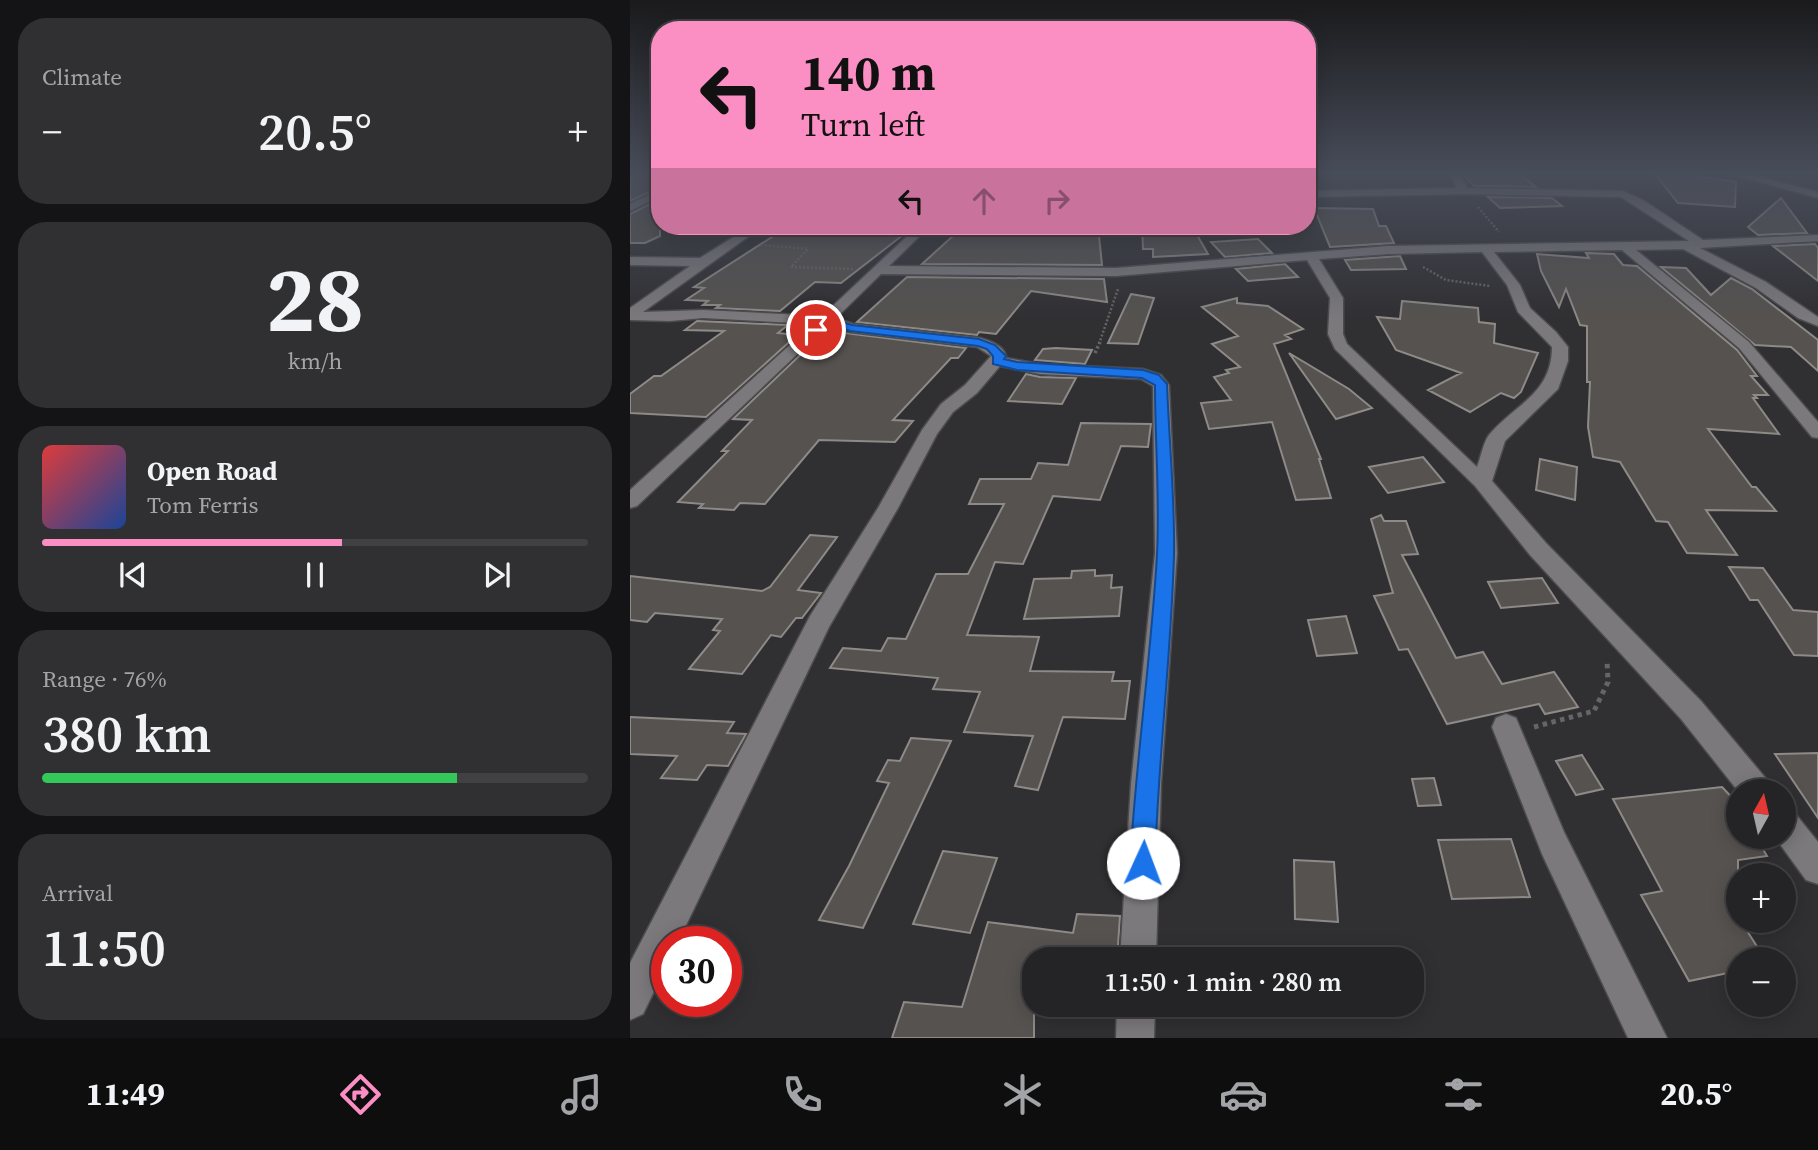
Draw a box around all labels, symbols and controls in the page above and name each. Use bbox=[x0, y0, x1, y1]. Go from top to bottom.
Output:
text: 140 m bbox=[801, 39, 936, 106]
icon: left bbox=[686, 49, 777, 140]
text: Climate bbox=[42, 61, 122, 93]
text: 20.5° bbox=[258, 96, 372, 167]
text: Turn left bbox=[801, 103, 925, 147]
text: − bbox=[42, 106, 62, 158]
text: + bbox=[568, 106, 588, 158]
icon: left bbox=[892, 182, 930, 220]
icon: ahead bbox=[965, 182, 1003, 220]
icon: right bbox=[1038, 182, 1076, 220]
text: 28 bbox=[266, 237, 364, 361]
pin bbox=[786, 300, 846, 360]
icon: arrive bbox=[797, 311, 835, 349]
text: km/h bbox=[288, 345, 342, 377]
text: Open Road bbox=[147, 453, 278, 489]
text: Tom Ferris bbox=[147, 489, 258, 521]
icon: previous bbox=[114, 556, 152, 594]
icon: pause bbox=[296, 556, 334, 594]
icon: next bbox=[478, 556, 516, 594]
text: Range · 76% bbox=[42, 663, 167, 695]
text: 380 km bbox=[42, 698, 211, 769]
north arrow bbox=[1726, 779, 1796, 849]
map controls bbox=[1726, 779, 1796, 1017]
position arrow bbox=[1106, 826, 1180, 900]
button: + bbox=[1726, 863, 1796, 933]
text: Arrival bbox=[42, 877, 113, 909]
text: 11:50 bbox=[42, 912, 166, 983]
speed limit sign: 30 bbox=[651, 926, 742, 1017]
button: − bbox=[1726, 947, 1796, 1017]
text: 11:50 · 1 min · 280 m bbox=[1104, 964, 1342, 1000]
icon: directions bbox=[336, 1070, 385, 1119]
icon: music bbox=[557, 1070, 606, 1119]
icon: phone bbox=[778, 1070, 827, 1119]
icon: climate bbox=[998, 1070, 1047, 1119]
icon: car bbox=[1219, 1070, 1268, 1119]
icon: filters bbox=[1439, 1070, 1488, 1119]
text: 11:49 bbox=[86, 1072, 165, 1116]
text: 20.5° bbox=[1660, 1072, 1732, 1116]

